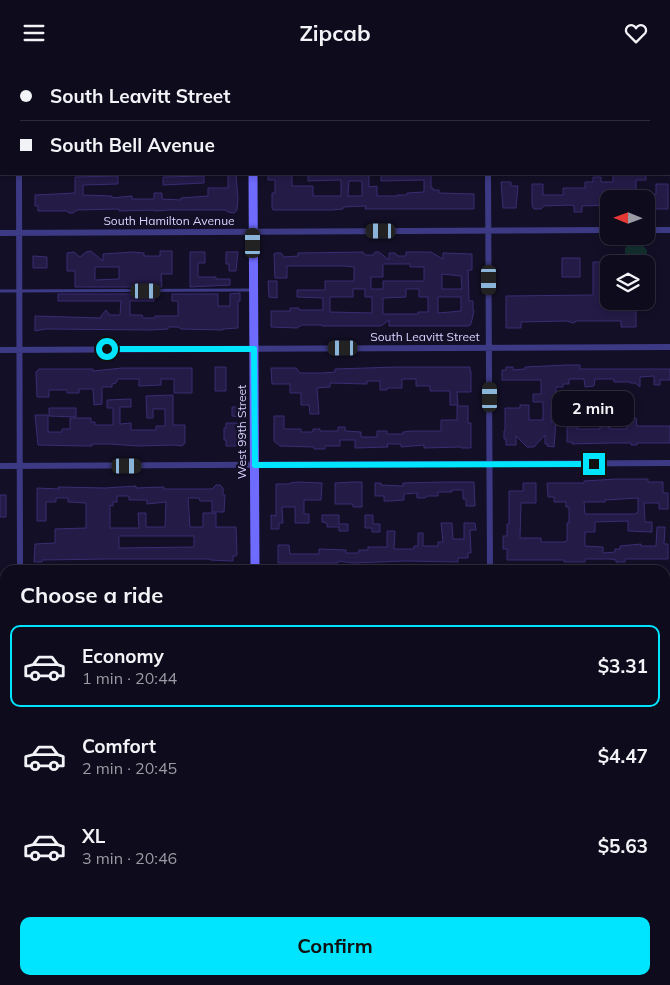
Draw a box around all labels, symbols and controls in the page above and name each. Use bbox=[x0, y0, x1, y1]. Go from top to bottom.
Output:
icon: menu bbox=[20, 19, 48, 47]
text: Zipcab bbox=[299, 19, 371, 47]
icon: heart bbox=[622, 19, 650, 47]
text: South Leavitt Street bbox=[50, 84, 230, 108]
text: South Bell Avenue bbox=[50, 133, 215, 157]
north arrow bbox=[600, 190, 655, 245]
map controls bbox=[600, 190, 655, 310]
street label: South Hamilton Avenue bbox=[103, 213, 235, 228]
car bbox=[366, 224, 396, 239]
car bbox=[245, 228, 260, 258]
button: layers bbox=[600, 255, 655, 310]
car bbox=[481, 265, 496, 295]
car bbox=[131, 284, 161, 299]
street label: South Leavitt Street bbox=[370, 329, 480, 344]
route start bbox=[96, 338, 118, 360]
car bbox=[328, 341, 358, 356]
car bbox=[482, 382, 497, 412]
street label: West 99th Street bbox=[234, 385, 249, 479]
callout: 2 min bbox=[553, 391, 635, 427]
text: 2 min bbox=[572, 398, 614, 418]
route end bbox=[583, 453, 605, 475]
car bbox=[112, 459, 142, 474]
text: Choose a ride bbox=[20, 581, 163, 609]
icon: car bbox=[22, 644, 67, 689]
text: Economy bbox=[82, 644, 164, 668]
text: $3.31 bbox=[598, 654, 648, 678]
text: 1 min · 20:44 bbox=[82, 668, 177, 688]
icon: car bbox=[22, 734, 67, 779]
text: Comfort bbox=[82, 734, 156, 758]
text: $4.47 bbox=[598, 744, 648, 768]
text: 2 min · 20:45 bbox=[82, 758, 177, 778]
icon: car bbox=[22, 824, 67, 869]
text: XL bbox=[82, 824, 105, 848]
text: $5.63 bbox=[598, 834, 648, 858]
text: 3 min · 20:46 bbox=[82, 848, 177, 868]
button: Confirm bbox=[20, 917, 650, 975]

